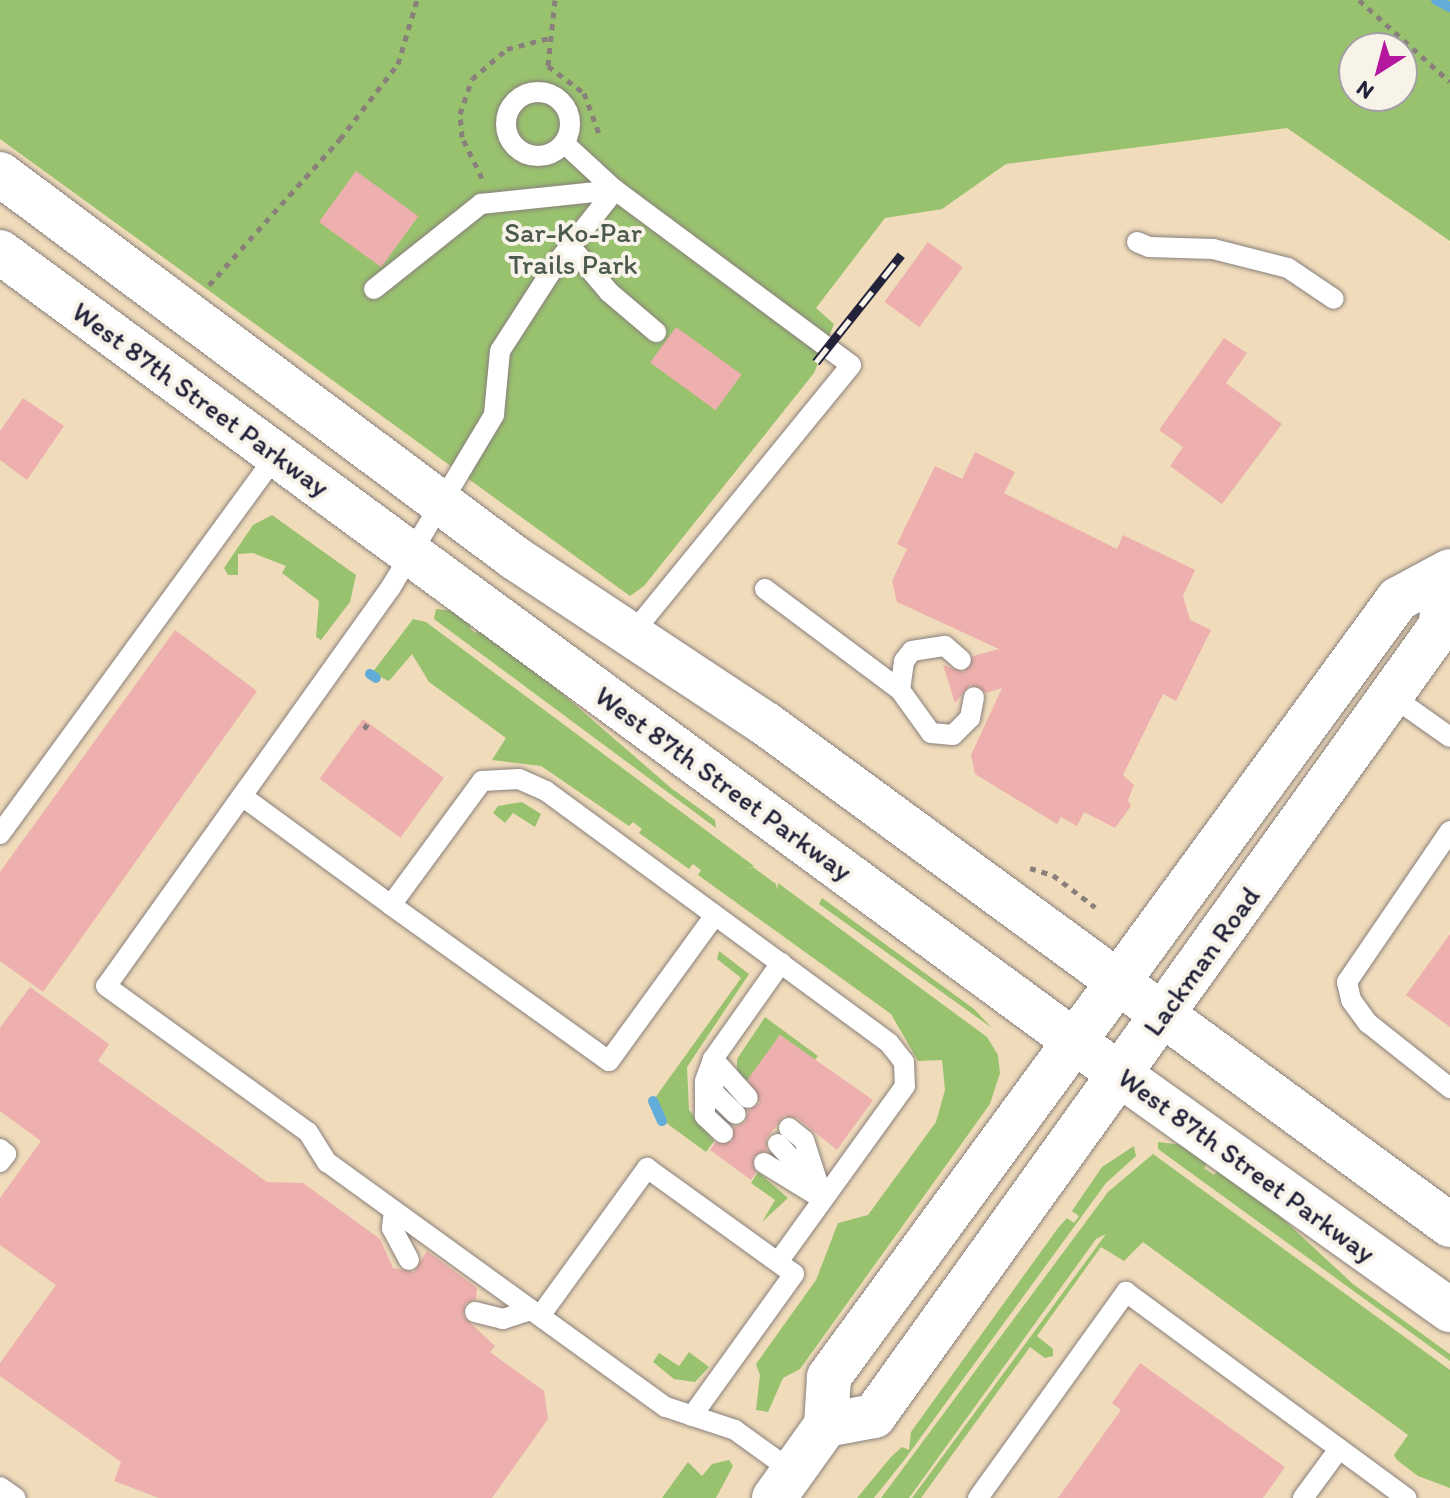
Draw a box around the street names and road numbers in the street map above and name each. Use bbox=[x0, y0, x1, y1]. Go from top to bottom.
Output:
street label: West 87th Street Parkway bbox=[67, 295, 335, 503]
street label: West 87th Street Parkway bbox=[590, 679, 858, 887]
street label: Lackman Road bbox=[1136, 880, 1266, 1042]
street label: West 87th Street Parkway bbox=[1113, 1061, 1381, 1269]

